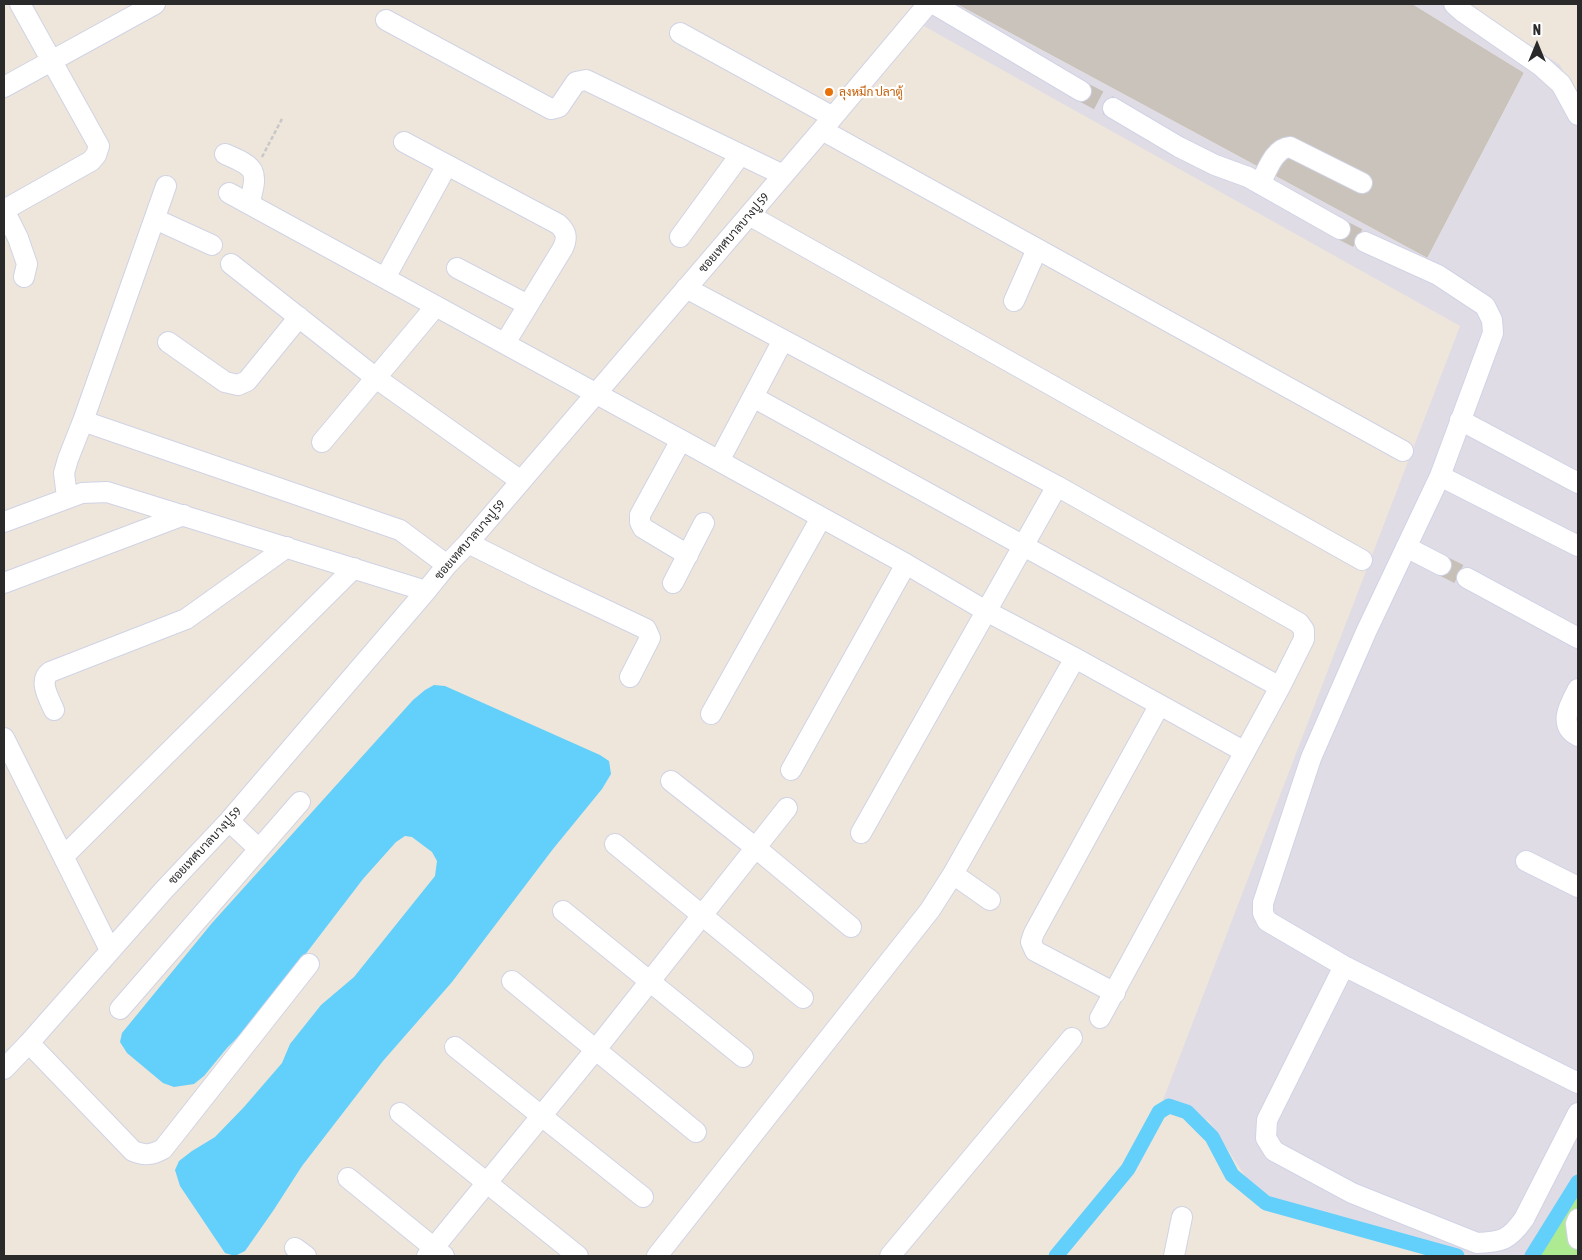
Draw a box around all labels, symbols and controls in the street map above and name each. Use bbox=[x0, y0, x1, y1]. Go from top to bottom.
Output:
north arrow bbox=[1512, 20, 1562, 70]
text: N bbox=[1533, 22, 1541, 38]
place label: ลุงหมึก ปลาตู้ bbox=[839, 85, 903, 99]
marker: ลุงหมึก ปลาตู้ bbox=[823, 86, 835, 98]
street label: ซอยเทศบาลบางปู 59 bbox=[696, 190, 772, 276]
street label: ซอยเทศบาลบางปู 59 bbox=[432, 497, 508, 583]
street label: ซอยเทศบาลบางปู 59 bbox=[165, 804, 245, 888]

